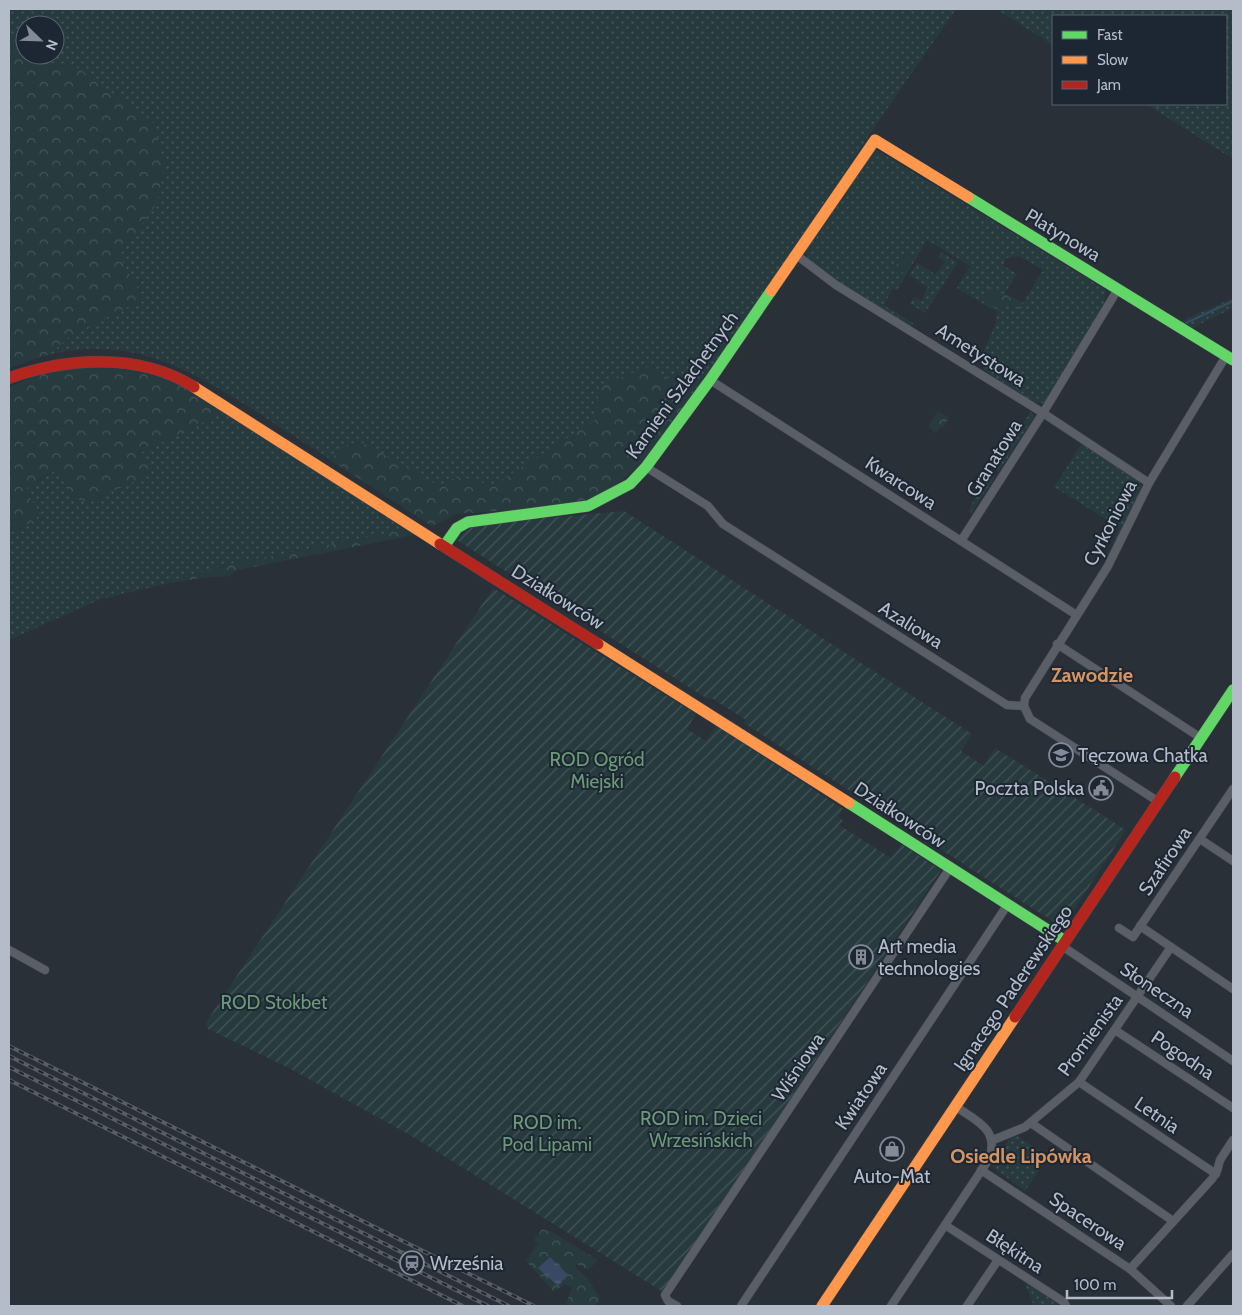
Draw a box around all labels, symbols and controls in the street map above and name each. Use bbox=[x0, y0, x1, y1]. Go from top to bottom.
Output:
north arrow bbox=[15, 15, 65, 65]
legend bbox=[1052, 15, 1227, 105]
text: Fast bbox=[1097, 26, 1122, 44]
text: N bbox=[42, 37, 62, 53]
text: Slow bbox=[1097, 51, 1128, 69]
text: Jam bbox=[1096, 76, 1121, 94]
street label: Platynowa bbox=[1021, 204, 1105, 266]
street label: Kamieni Szlachetnych bbox=[621, 307, 743, 463]
street label: Ametystowa bbox=[932, 318, 1030, 392]
street label: Granatowa bbox=[961, 415, 1027, 501]
street label: Kwarcowa bbox=[861, 452, 941, 514]
street label: Cyrkoniowa bbox=[1079, 476, 1141, 570]
street label: Działkowców bbox=[507, 559, 609, 635]
street label: Azaliowa bbox=[875, 596, 947, 654]
district label: Zawodzie bbox=[1051, 663, 1133, 687]
school or university icon: Tęczowa Chatka bbox=[1048, 742, 1074, 768]
place label: Tęczowa Chatka bbox=[1078, 744, 1208, 767]
park label: ROD Ogród Miejski bbox=[550, 748, 644, 793]
public building icon: Poczta Polska bbox=[1088, 775, 1114, 801]
street label: Działkowców bbox=[850, 777, 950, 853]
place label: Poczta Polska bbox=[975, 777, 1084, 800]
street label: Szafirowa bbox=[1134, 822, 1196, 900]
street label: Ignacego Paderewskiego bbox=[949, 901, 1077, 1075]
place label: Art media technologies bbox=[878, 935, 980, 980]
building icon: Art media technologies bbox=[848, 944, 874, 970]
street label: Słoneczna bbox=[1116, 957, 1198, 1023]
street label: Promienista bbox=[1053, 990, 1127, 1080]
park label: ROD Stokbet bbox=[221, 991, 328, 1014]
street label: Pogodna bbox=[1147, 1026, 1219, 1084]
street label: Wiśniowa bbox=[767, 1028, 829, 1106]
street label: Kwiatowa bbox=[830, 1058, 892, 1134]
street label: Letnia bbox=[1130, 1092, 1184, 1138]
park label: ROD im. Dzieci Wrzesińskich bbox=[640, 1107, 762, 1152]
park label: ROD im. Pod Lipami bbox=[502, 1111, 592, 1156]
shop icon: Auto-Mat bbox=[879, 1136, 905, 1162]
district label: Osiedle Lipówka bbox=[950, 1144, 1092, 1168]
place label: Auto-Mat bbox=[854, 1165, 931, 1188]
street label: Spacerowa bbox=[1045, 1187, 1131, 1255]
street label: Błękitna bbox=[982, 1224, 1048, 1278]
station icon: Września bbox=[399, 1250, 425, 1276]
place label: Września bbox=[430, 1252, 503, 1275]
scale bar bbox=[1067, 1268, 1172, 1300]
text: 100 m bbox=[1074, 1276, 1116, 1294]

